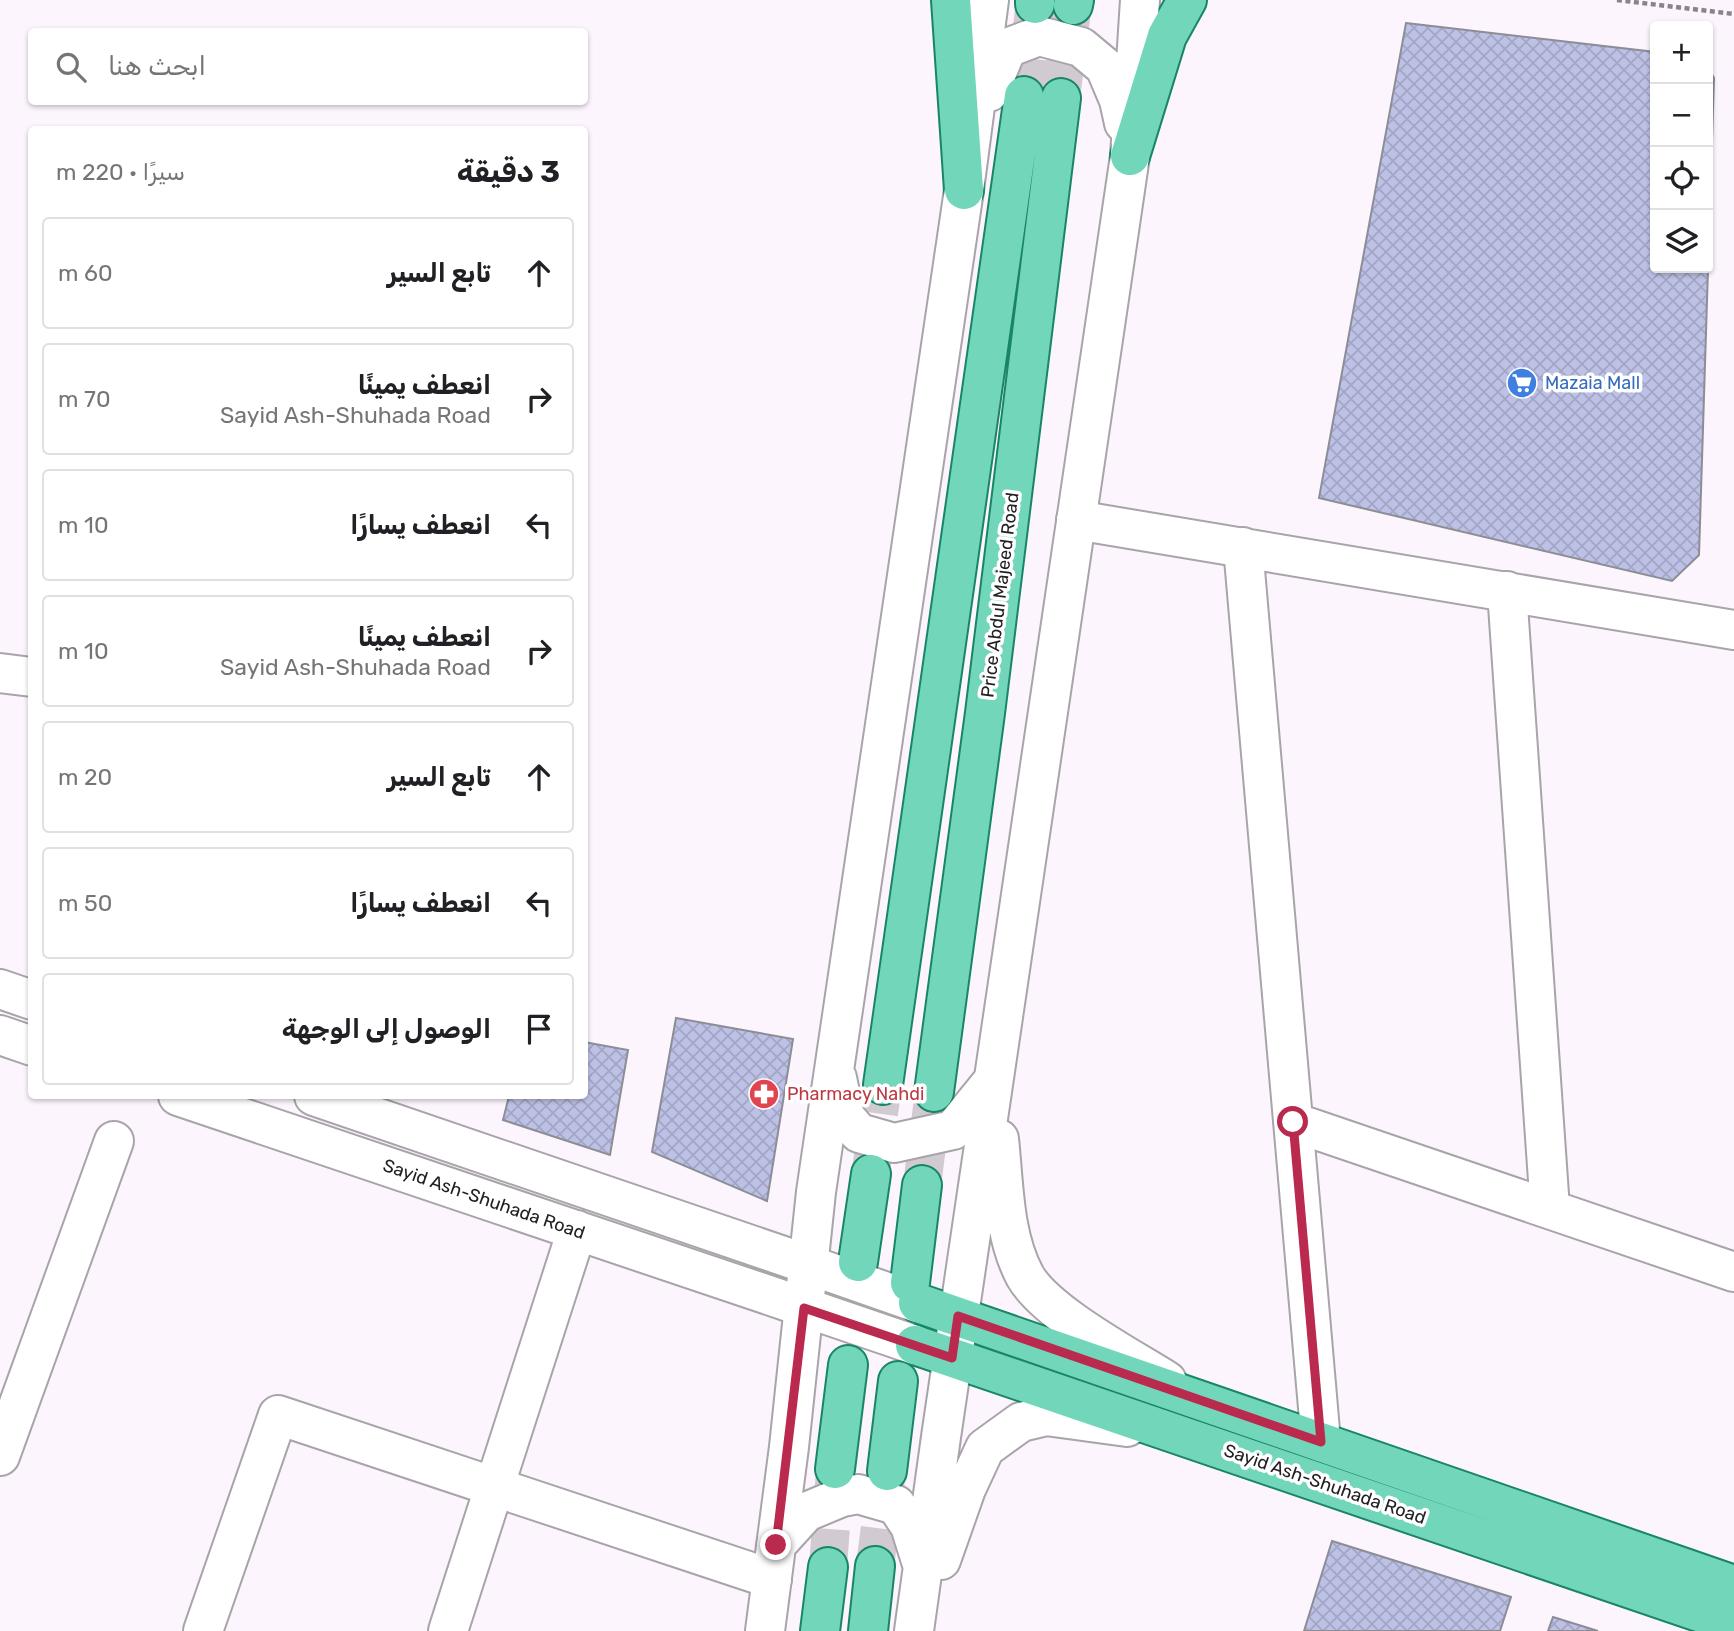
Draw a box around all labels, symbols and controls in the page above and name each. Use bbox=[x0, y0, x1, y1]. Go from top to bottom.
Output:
map controls bbox=[1650, 21, 1713, 273]
button: + bbox=[1650, 21, 1713, 84]
search box bbox=[28, 28, 588, 105]
icon: search bbox=[52, 48, 90, 86]
text: ابحث هنا bbox=[108, 51, 206, 82]
button: − bbox=[1650, 84, 1713, 147]
button: locate bbox=[1650, 147, 1713, 210]
text: 3 دقيقة bbox=[457, 154, 560, 190]
text: سيرًا · 220 m bbox=[56, 158, 185, 186]
button: layers bbox=[1650, 210, 1713, 273]
icon: ahead bbox=[520, 254, 558, 292]
text: تابع السير bbox=[387, 258, 491, 289]
text: 60 m bbox=[58, 259, 113, 287]
supermarket icon: Mazaia Mall bbox=[1505, 366, 1539, 400]
text: انعطف يمينًا bbox=[358, 370, 491, 401]
place label: Mazaia Mall bbox=[1545, 372, 1640, 394]
icon: right bbox=[520, 380, 558, 418]
text: 70 m bbox=[58, 385, 111, 413]
text: Sayid Ash-Shuhada Road bbox=[220, 401, 491, 429]
street label: Price Abdul Majeed Road bbox=[976, 491, 1024, 699]
icon: left bbox=[520, 506, 558, 544]
text: انعطف يسارًا bbox=[350, 510, 491, 541]
text: 10 m bbox=[58, 511, 109, 539]
text: انعطف يمينًا bbox=[358, 622, 491, 653]
icon: right bbox=[520, 632, 558, 670]
text: 10 m bbox=[58, 637, 109, 665]
text: Sayid Ash-Shuhada Road bbox=[220, 653, 491, 681]
icon: ahead bbox=[520, 758, 558, 796]
text: تابع السير bbox=[387, 762, 491, 793]
text: 20 m bbox=[58, 763, 112, 791]
icon: left bbox=[520, 884, 558, 922]
text: انعطف يسارًا bbox=[350, 888, 491, 919]
text: 50 m bbox=[58, 889, 112, 917]
icon: arrive bbox=[520, 1010, 558, 1048]
text: الوصول إلى الوجهة bbox=[282, 1014, 491, 1045]
pharmacy icon: Pharmacy Nahdi bbox=[747, 1077, 781, 1111]
place label: Pharmacy Nahdi bbox=[787, 1083, 924, 1105]
route start bbox=[1277, 1106, 1308, 1137]
street label: Sayid Ash-Shuhada Road bbox=[380, 1154, 588, 1244]
street label: Sayid Ash-Shuhada Road bbox=[1221, 1439, 1429, 1529]
route end bbox=[760, 1529, 791, 1560]

